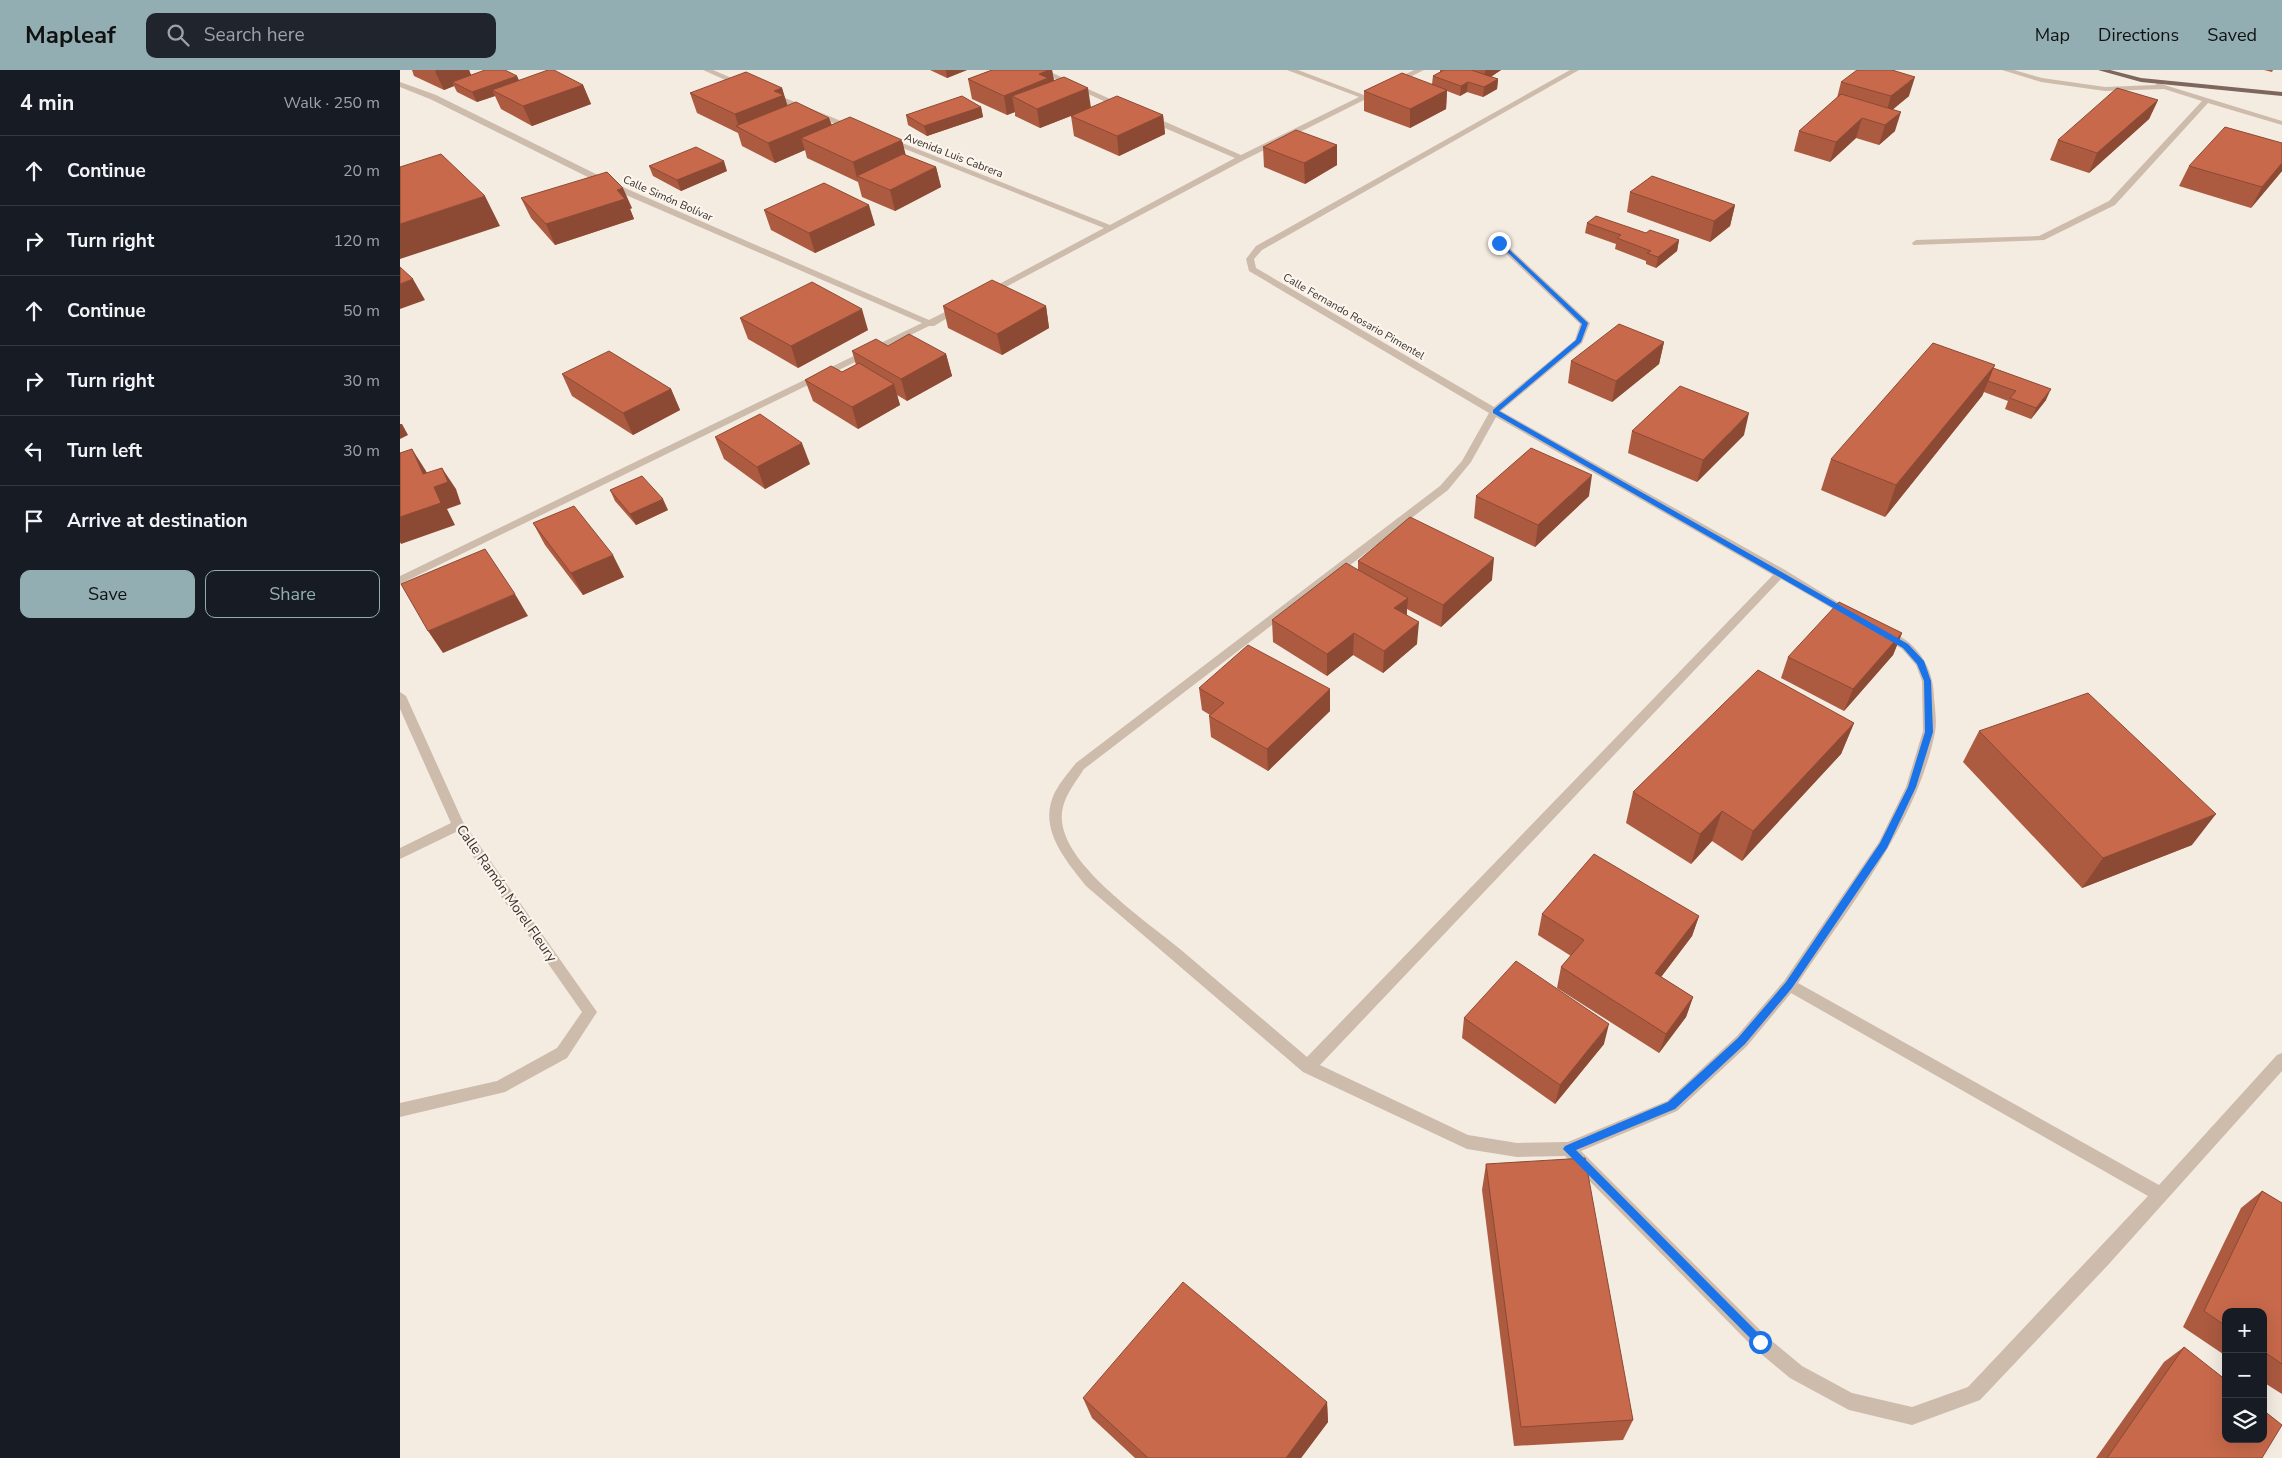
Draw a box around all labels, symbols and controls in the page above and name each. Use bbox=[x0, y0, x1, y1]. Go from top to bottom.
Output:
search box bbox=[146, 13, 496, 58]
text: Mapleaf bbox=[25, 19, 116, 51]
icon: search bbox=[164, 21, 192, 49]
text: Search here bbox=[204, 22, 305, 48]
text: Map bbox=[2035, 23, 2070, 47]
text: Directions bbox=[2098, 23, 2179, 47]
text: Saved bbox=[2207, 23, 2257, 47]
text: 4 min bbox=[20, 89, 74, 117]
text: Walk · 250 m bbox=[284, 92, 380, 114]
street label: Avenida Luis Cabrera bbox=[902, 130, 1006, 181]
icon: ahead bbox=[20, 157, 48, 185]
text: Continue bbox=[67, 158, 146, 184]
text: 20 m bbox=[343, 160, 380, 182]
street label: Calle Simón Bolívar bbox=[621, 172, 715, 225]
icon: right bbox=[20, 227, 48, 255]
text: Turn right bbox=[67, 228, 154, 254]
text: 120 m bbox=[333, 230, 380, 252]
route end bbox=[1488, 232, 1511, 255]
street label: Calle Fernando Rosario Pimentel bbox=[1280, 270, 1428, 364]
icon: ahead bbox=[20, 297, 48, 325]
text: Continue bbox=[67, 298, 146, 324]
text: 50 m bbox=[343, 300, 380, 322]
icon: right bbox=[20, 367, 48, 395]
text: Turn right bbox=[67, 368, 154, 394]
text: 30 m bbox=[343, 370, 380, 392]
icon: left bbox=[20, 437, 48, 465]
text: Turn left bbox=[67, 438, 142, 464]
text: 30 m bbox=[343, 440, 380, 462]
icon: arrive bbox=[20, 507, 48, 535]
text: Arrive at destination bbox=[67, 508, 248, 534]
button: Save bbox=[20, 570, 195, 618]
button: Share bbox=[205, 570, 380, 618]
street label: Calle Ramón Morel Fleury bbox=[452, 821, 562, 966]
map controls bbox=[2222, 1308, 2267, 1443]
button: + bbox=[2222, 1308, 2267, 1353]
route start bbox=[1749, 1331, 1772, 1354]
button: − bbox=[2222, 1353, 2267, 1398]
button: layers bbox=[2222, 1398, 2267, 1443]

